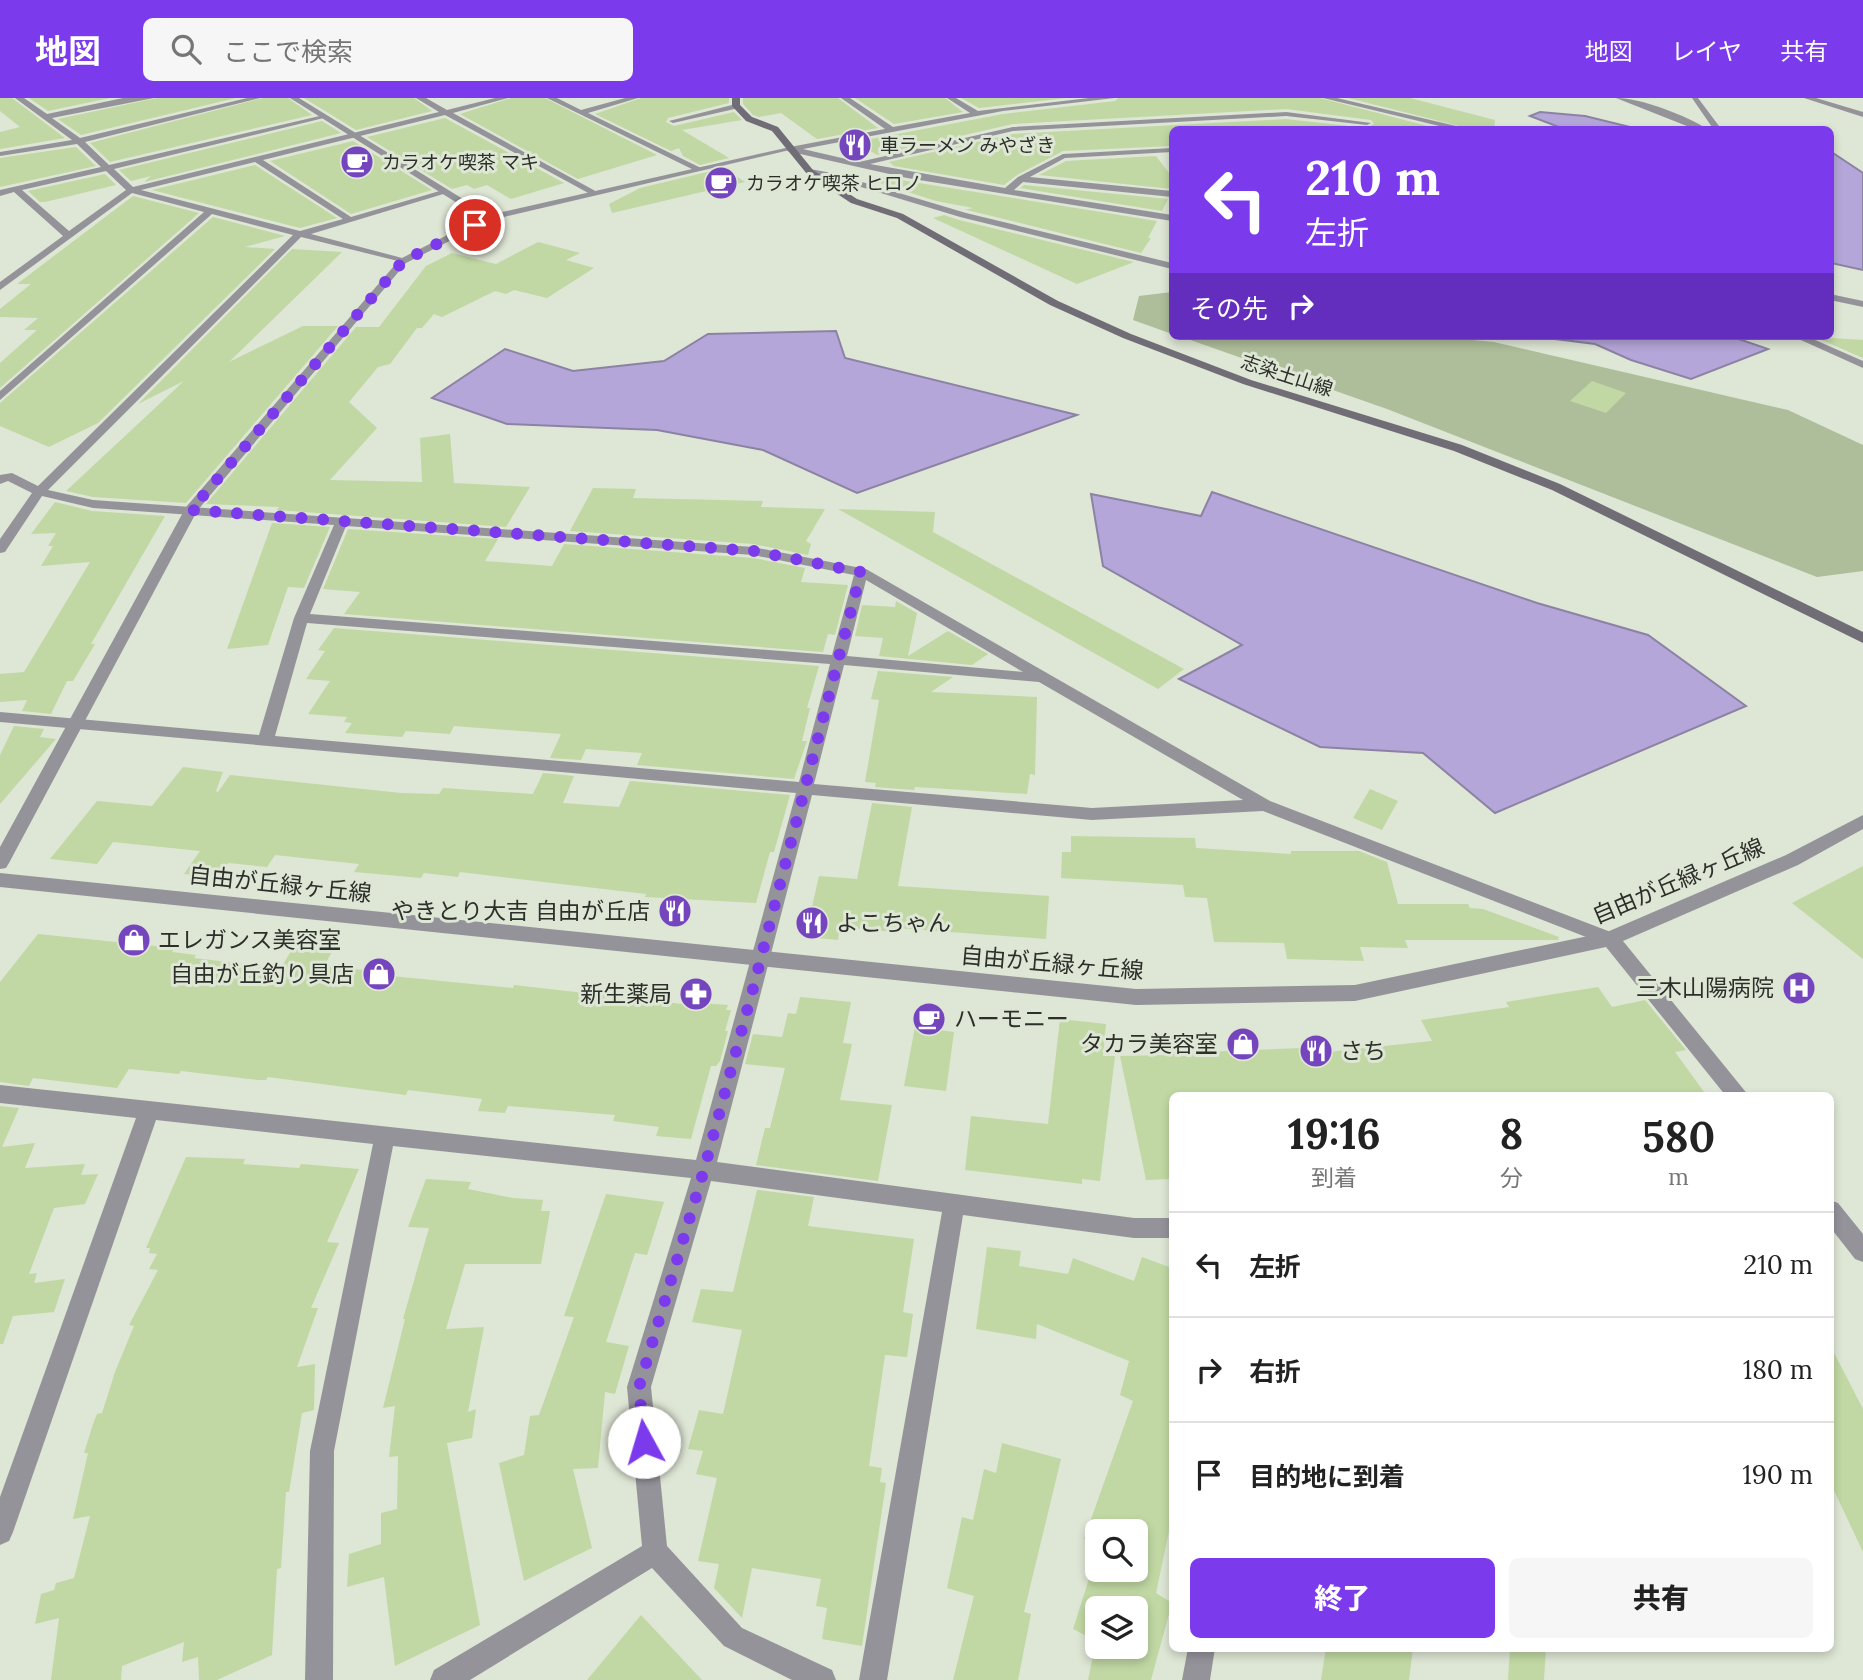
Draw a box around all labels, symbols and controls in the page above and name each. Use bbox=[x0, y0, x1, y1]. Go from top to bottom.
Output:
search box bbox=[143, 18, 633, 81]
text: 地図 bbox=[35, 30, 101, 72]
icon: search bbox=[167, 30, 205, 68]
text: ここで検索 bbox=[223, 35, 353, 68]
text: 地図 bbox=[1585, 36, 1633, 67]
text: レイヤ bbox=[1671, 36, 1742, 67]
text: 共有 bbox=[1780, 36, 1828, 67]
restaurant icon: 車ラーメン みやざき bbox=[836, 126, 874, 164]
place label: 車ラーメン みやざき bbox=[880, 133, 1055, 157]
cafe icon: カラオケ喫茶 マキ bbox=[338, 143, 376, 181]
text: 210 m bbox=[1305, 146, 1440, 208]
place label: カラオケ喫茶 マキ bbox=[382, 150, 539, 174]
icon: left bbox=[1190, 154, 1281, 245]
cafe icon: カラオケ喫茶 ヒロノ bbox=[702, 164, 740, 202]
place label: カラオケ喫茶 ヒロノ bbox=[746, 171, 922, 195]
pin bbox=[445, 195, 505, 255]
icon: arrive bbox=[456, 206, 494, 244]
text: 左折 bbox=[1305, 212, 1369, 253]
icon: right bbox=[1282, 287, 1320, 325]
text: その先 bbox=[1190, 292, 1268, 325]
street label: 志染土山線 bbox=[1238, 349, 1336, 401]
street label: 自由が丘緑ヶ丘線 bbox=[1587, 831, 1768, 930]
street label: 自由が丘緑ヶ丘線 bbox=[187, 859, 373, 908]
restaurant icon: やきとり大吉 自由が丘店 bbox=[656, 892, 694, 930]
place label: やきとり大吉 自由が丘店 bbox=[391, 896, 650, 925]
restaurant icon: よこちゃん bbox=[793, 904, 831, 942]
place label: よこちゃん bbox=[836, 908, 951, 937]
shop icon: エレガンス美容室 bbox=[115, 921, 153, 959]
place label: エレガンス美容室 bbox=[158, 925, 342, 954]
street label: 自由が丘緑ヶ丘線 bbox=[959, 940, 1145, 985]
shop icon: 自由が丘釣り具店 bbox=[360, 955, 398, 993]
place label: 自由が丘釣り具店 bbox=[170, 959, 354, 988]
hospital icon: 三木山陽病院 bbox=[1780, 969, 1818, 1007]
place label: 三木山陽病院 bbox=[1636, 973, 1774, 1002]
pharmacy icon: 新生薬局 bbox=[677, 975, 715, 1013]
place label: 新生薬局 bbox=[580, 979, 672, 1008]
cafe icon: ハーモニー bbox=[910, 1000, 948, 1038]
place label: ハーモニー bbox=[954, 1004, 1069, 1033]
shop icon: タカラ美容室 bbox=[1224, 1025, 1262, 1063]
place label: タカラ美容室 bbox=[1080, 1029, 1218, 1058]
restaurant icon: さち bbox=[1297, 1032, 1335, 1070]
place label: さち bbox=[1340, 1036, 1386, 1065]
text: 19:16 bbox=[1288, 1107, 1381, 1161]
text: 8 bbox=[1499, 1107, 1523, 1161]
text: 580 bbox=[1642, 1110, 1715, 1164]
text: m bbox=[1668, 1162, 1689, 1191]
text: 到着 bbox=[1311, 1163, 1357, 1192]
text: 分 bbox=[1500, 1163, 1523, 1192]
icon: left bbox=[1190, 1246, 1228, 1284]
text: 210 m bbox=[1743, 1248, 1813, 1281]
text: 左折 bbox=[1249, 1250, 1301, 1283]
icon: right bbox=[1190, 1351, 1228, 1389]
text: 180 m bbox=[1743, 1353, 1813, 1386]
text: 右折 bbox=[1249, 1355, 1301, 1388]
position arrow bbox=[607, 1405, 681, 1479]
icon: arrive bbox=[1190, 1456, 1228, 1494]
text: 190 m bbox=[1742, 1458, 1813, 1491]
text: 目的地に到着 bbox=[1249, 1460, 1405, 1493]
map controls bbox=[1085, 1519, 1148, 1659]
button: search bbox=[1085, 1519, 1148, 1582]
button: 終了 bbox=[1190, 1558, 1495, 1638]
button: 共有 bbox=[1509, 1558, 1813, 1638]
button: layers bbox=[1085, 1596, 1148, 1659]

